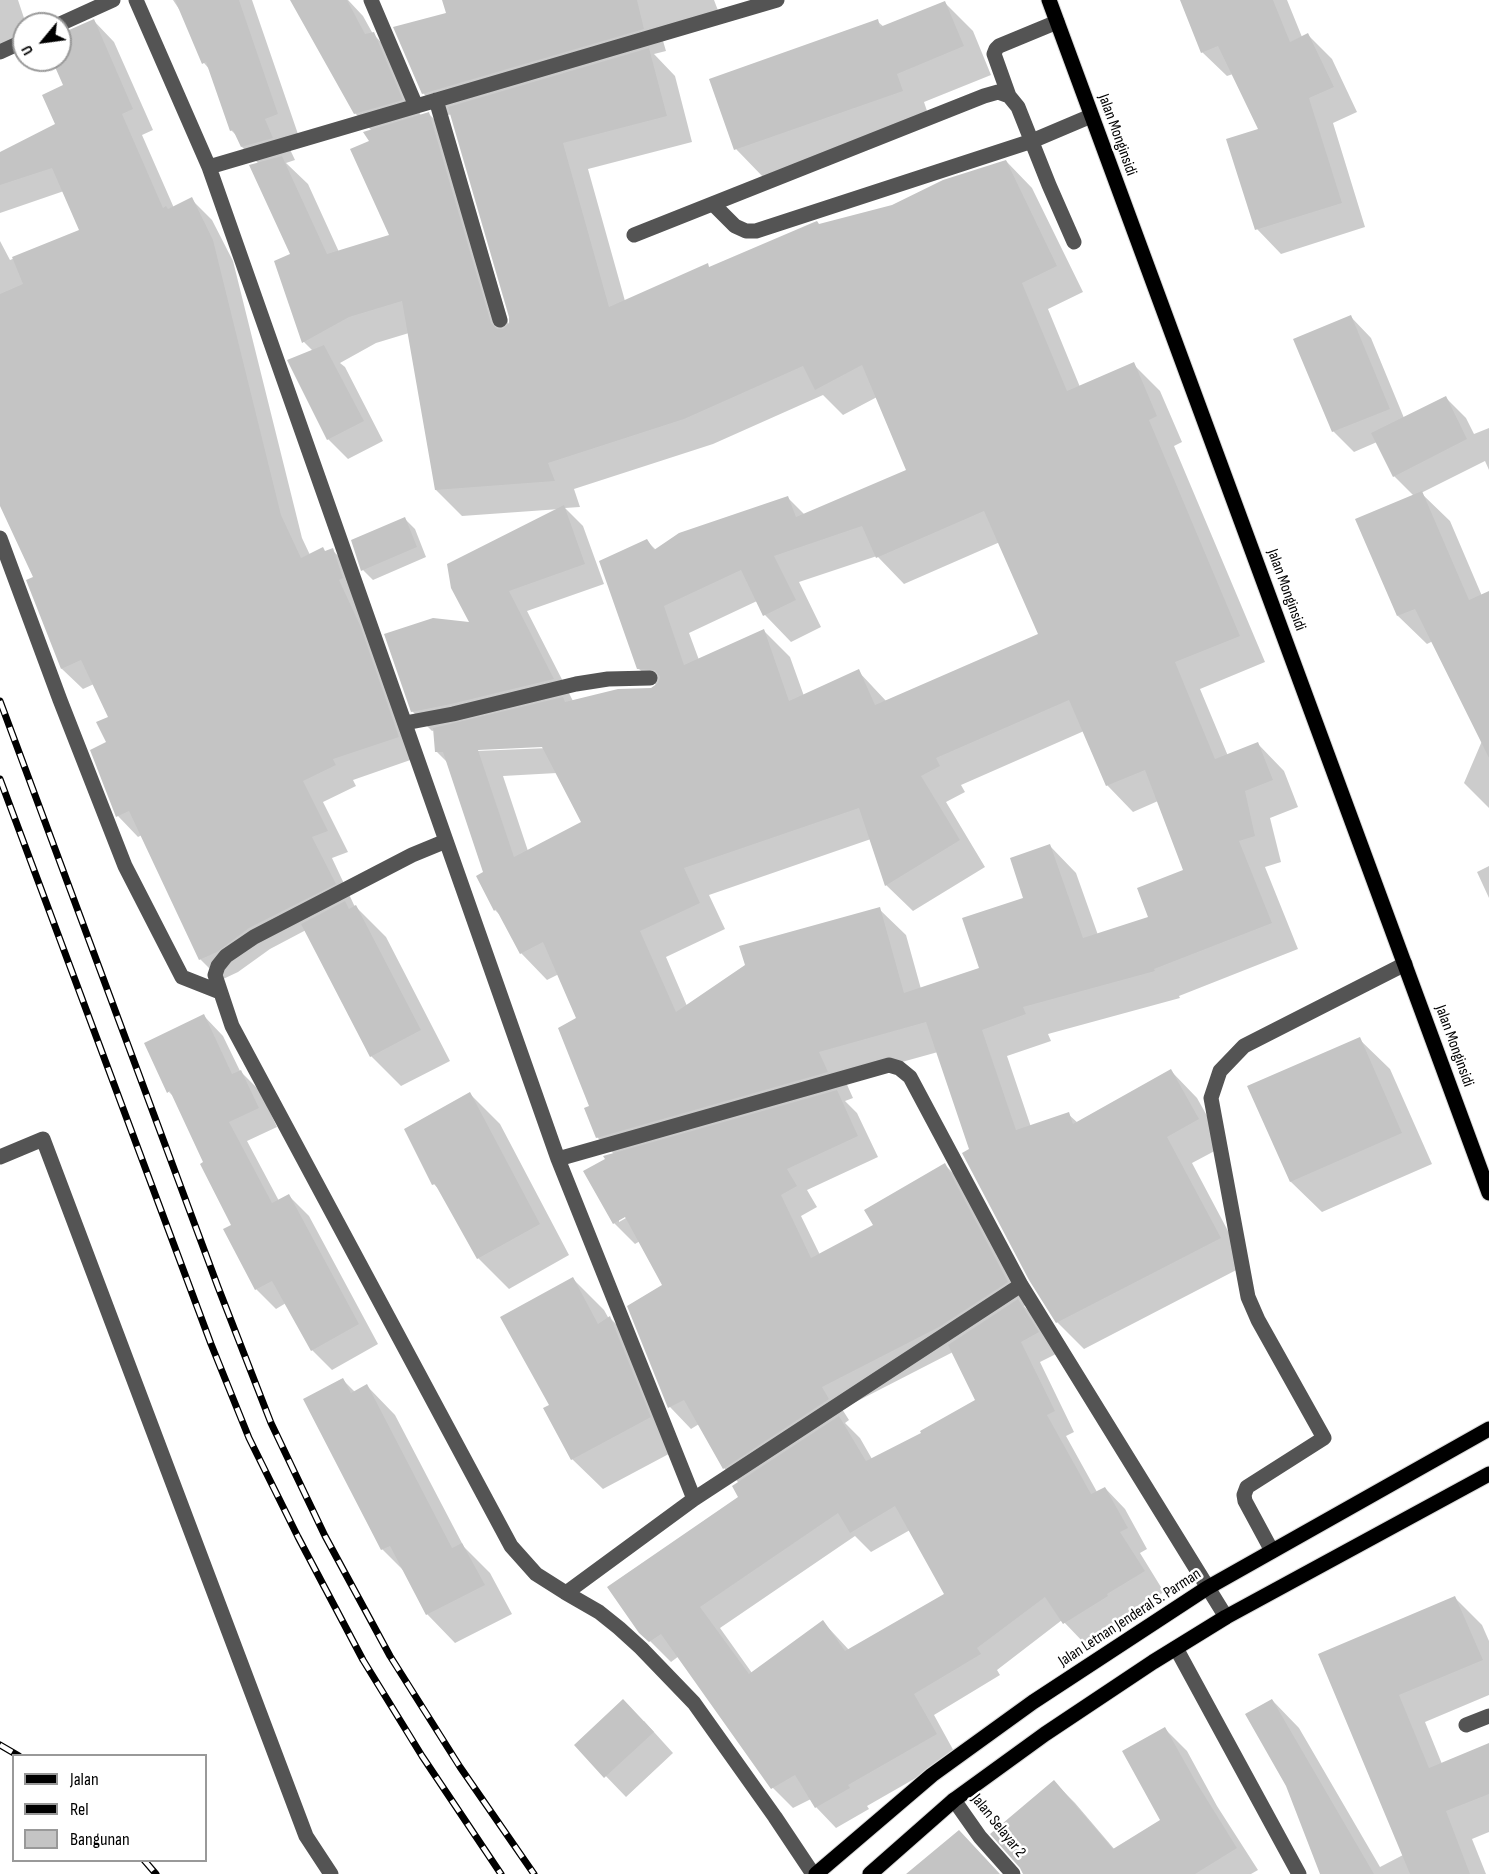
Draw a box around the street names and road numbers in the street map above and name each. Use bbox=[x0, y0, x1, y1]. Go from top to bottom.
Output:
street label: Jalan Monginsidi bbox=[1093, 92, 1141, 178]
street label: Jalan Monginsidi bbox=[1262, 547, 1310, 633]
street label: Jalan Monginsidi bbox=[1430, 1003, 1478, 1089]
street label: Jalan Letnan Jenderal S. Parman bbox=[1055, 1565, 1205, 1671]
street label: Jalan Selayar 2 bbox=[967, 1790, 1029, 1862]

